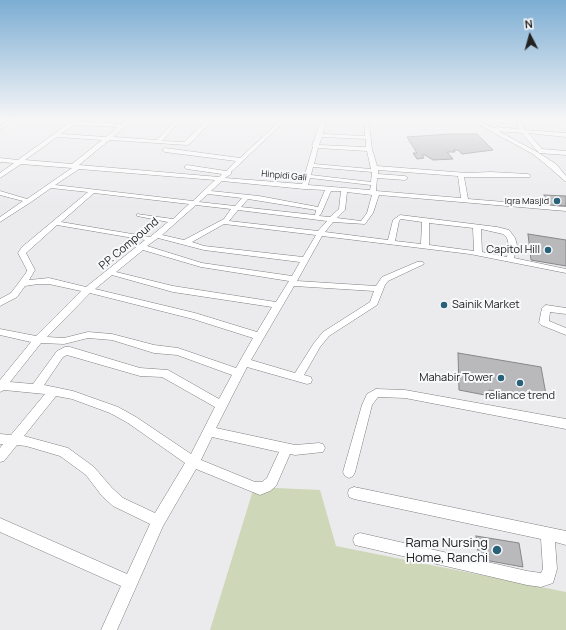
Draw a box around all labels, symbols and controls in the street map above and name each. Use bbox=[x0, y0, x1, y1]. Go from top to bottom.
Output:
north arrow bbox=[510, 16, 550, 56]
text: N bbox=[524, 16, 533, 31]
street label: Hinpidi Gali bbox=[261, 169, 307, 183]
place label: Iqra Masjid bbox=[505, 196, 549, 206]
marker: Iqra Masjid bbox=[552, 196, 562, 206]
street label: P.P. Compound bbox=[96, 215, 162, 273]
place label: Capitol Hill bbox=[486, 243, 540, 257]
marker: Capitol Hill bbox=[543, 245, 553, 255]
place label: Sainik Market bbox=[452, 298, 520, 312]
marker: Sainik Market bbox=[439, 300, 449, 310]
place label: Mahabir Tower bbox=[419, 371, 493, 385]
marker: Mahabir Tower bbox=[496, 373, 506, 383]
marker: reliance trend bbox=[515, 378, 525, 388]
place label: reliance trend bbox=[485, 389, 555, 403]
place label: Rama Nursing Home, Ranchi bbox=[405, 535, 488, 566]
marker: Rama Nursing Home, Ranchi bbox=[491, 544, 503, 556]

